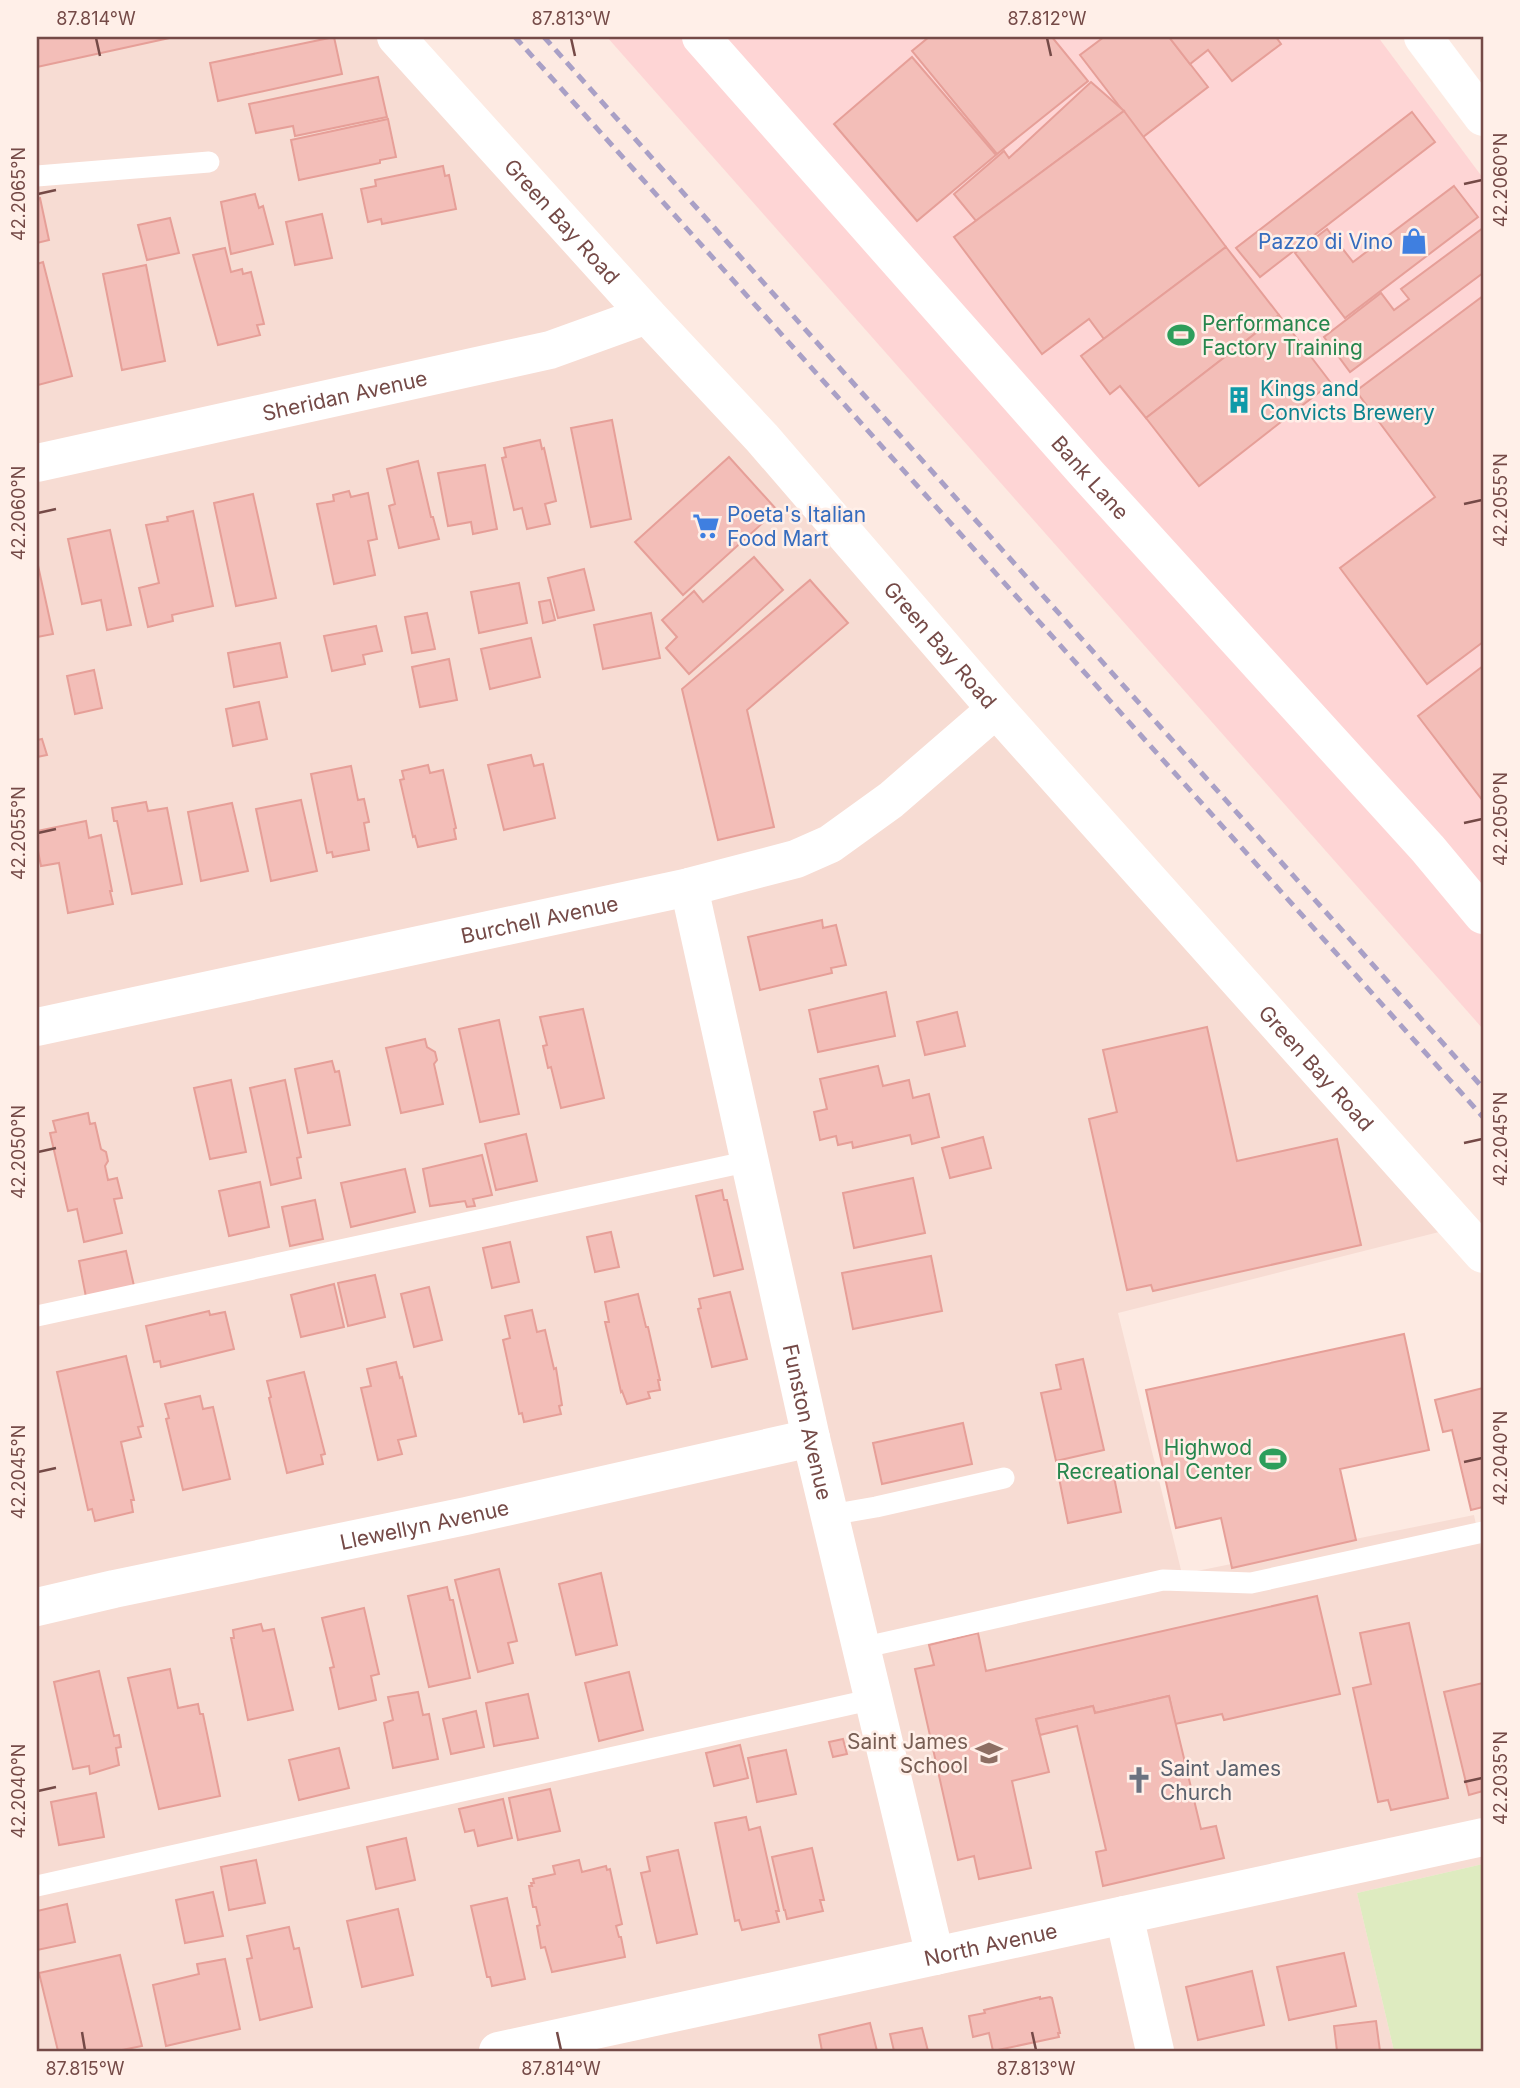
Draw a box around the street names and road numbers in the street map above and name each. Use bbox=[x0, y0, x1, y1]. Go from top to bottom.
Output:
street label: Green Bay Road bbox=[499, 153, 625, 289]
street label: Sheridan Avenue bbox=[260, 365, 429, 426]
street label: Bank Lane bbox=[1047, 430, 1135, 524]
street label: Green Bay Road bbox=[879, 576, 1002, 713]
street label: Burchell Avenue bbox=[459, 890, 621, 948]
street label: Green Bay Road bbox=[1254, 1000, 1379, 1136]
street label: Funston Avenue bbox=[778, 1342, 838, 1502]
street label: Llewellyn Avenue bbox=[337, 1494, 511, 1554]
street label: North Avenue bbox=[922, 1917, 1059, 1971]

